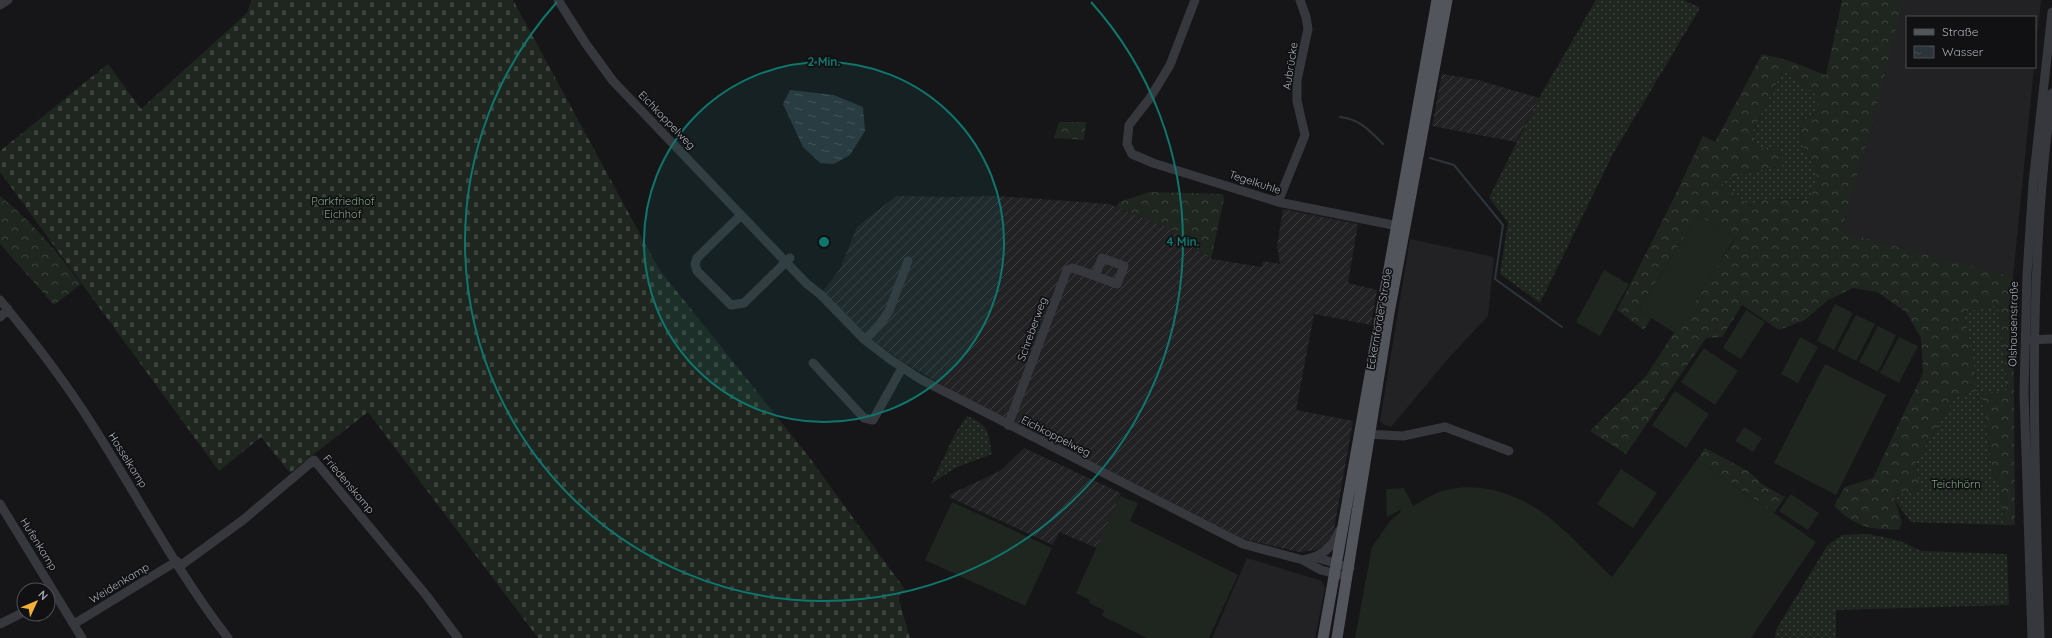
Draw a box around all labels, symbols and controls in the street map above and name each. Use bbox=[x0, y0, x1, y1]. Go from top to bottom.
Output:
legend bbox=[1906, 16, 2036, 68]
text: Straße bbox=[1942, 24, 1979, 39]
street label: Aubrücke bbox=[1279, 41, 1301, 91]
text: Wasser bbox=[1942, 44, 1984, 59]
text: 2 Min. bbox=[808, 54, 841, 69]
street label: Eichkoppelweg bbox=[636, 88, 698, 152]
street label: Tegelkuhle bbox=[1227, 167, 1283, 197]
park label: Parkfriedhof Eichhof bbox=[311, 194, 375, 221]
text: 4 Min. bbox=[1166, 234, 1200, 249]
centre of rings bbox=[817, 235, 831, 249]
street label: Eckernförder Straße bbox=[1363, 267, 1395, 371]
street label: Olshausenstraße bbox=[2005, 281, 2021, 367]
street label: Schreberweg bbox=[1014, 295, 1050, 363]
street label: Eichkoppelweg bbox=[1019, 413, 1093, 459]
street label: Hasselkamp bbox=[105, 430, 151, 491]
street label: Friedenskamp bbox=[320, 452, 378, 517]
park label: Teichhörn bbox=[1931, 477, 1981, 491]
street label: Hufenkamp bbox=[17, 515, 61, 573]
street label: Weidenkamp bbox=[86, 559, 152, 606]
north arrow bbox=[16, 582, 56, 622]
text: N bbox=[35, 587, 51, 603]

